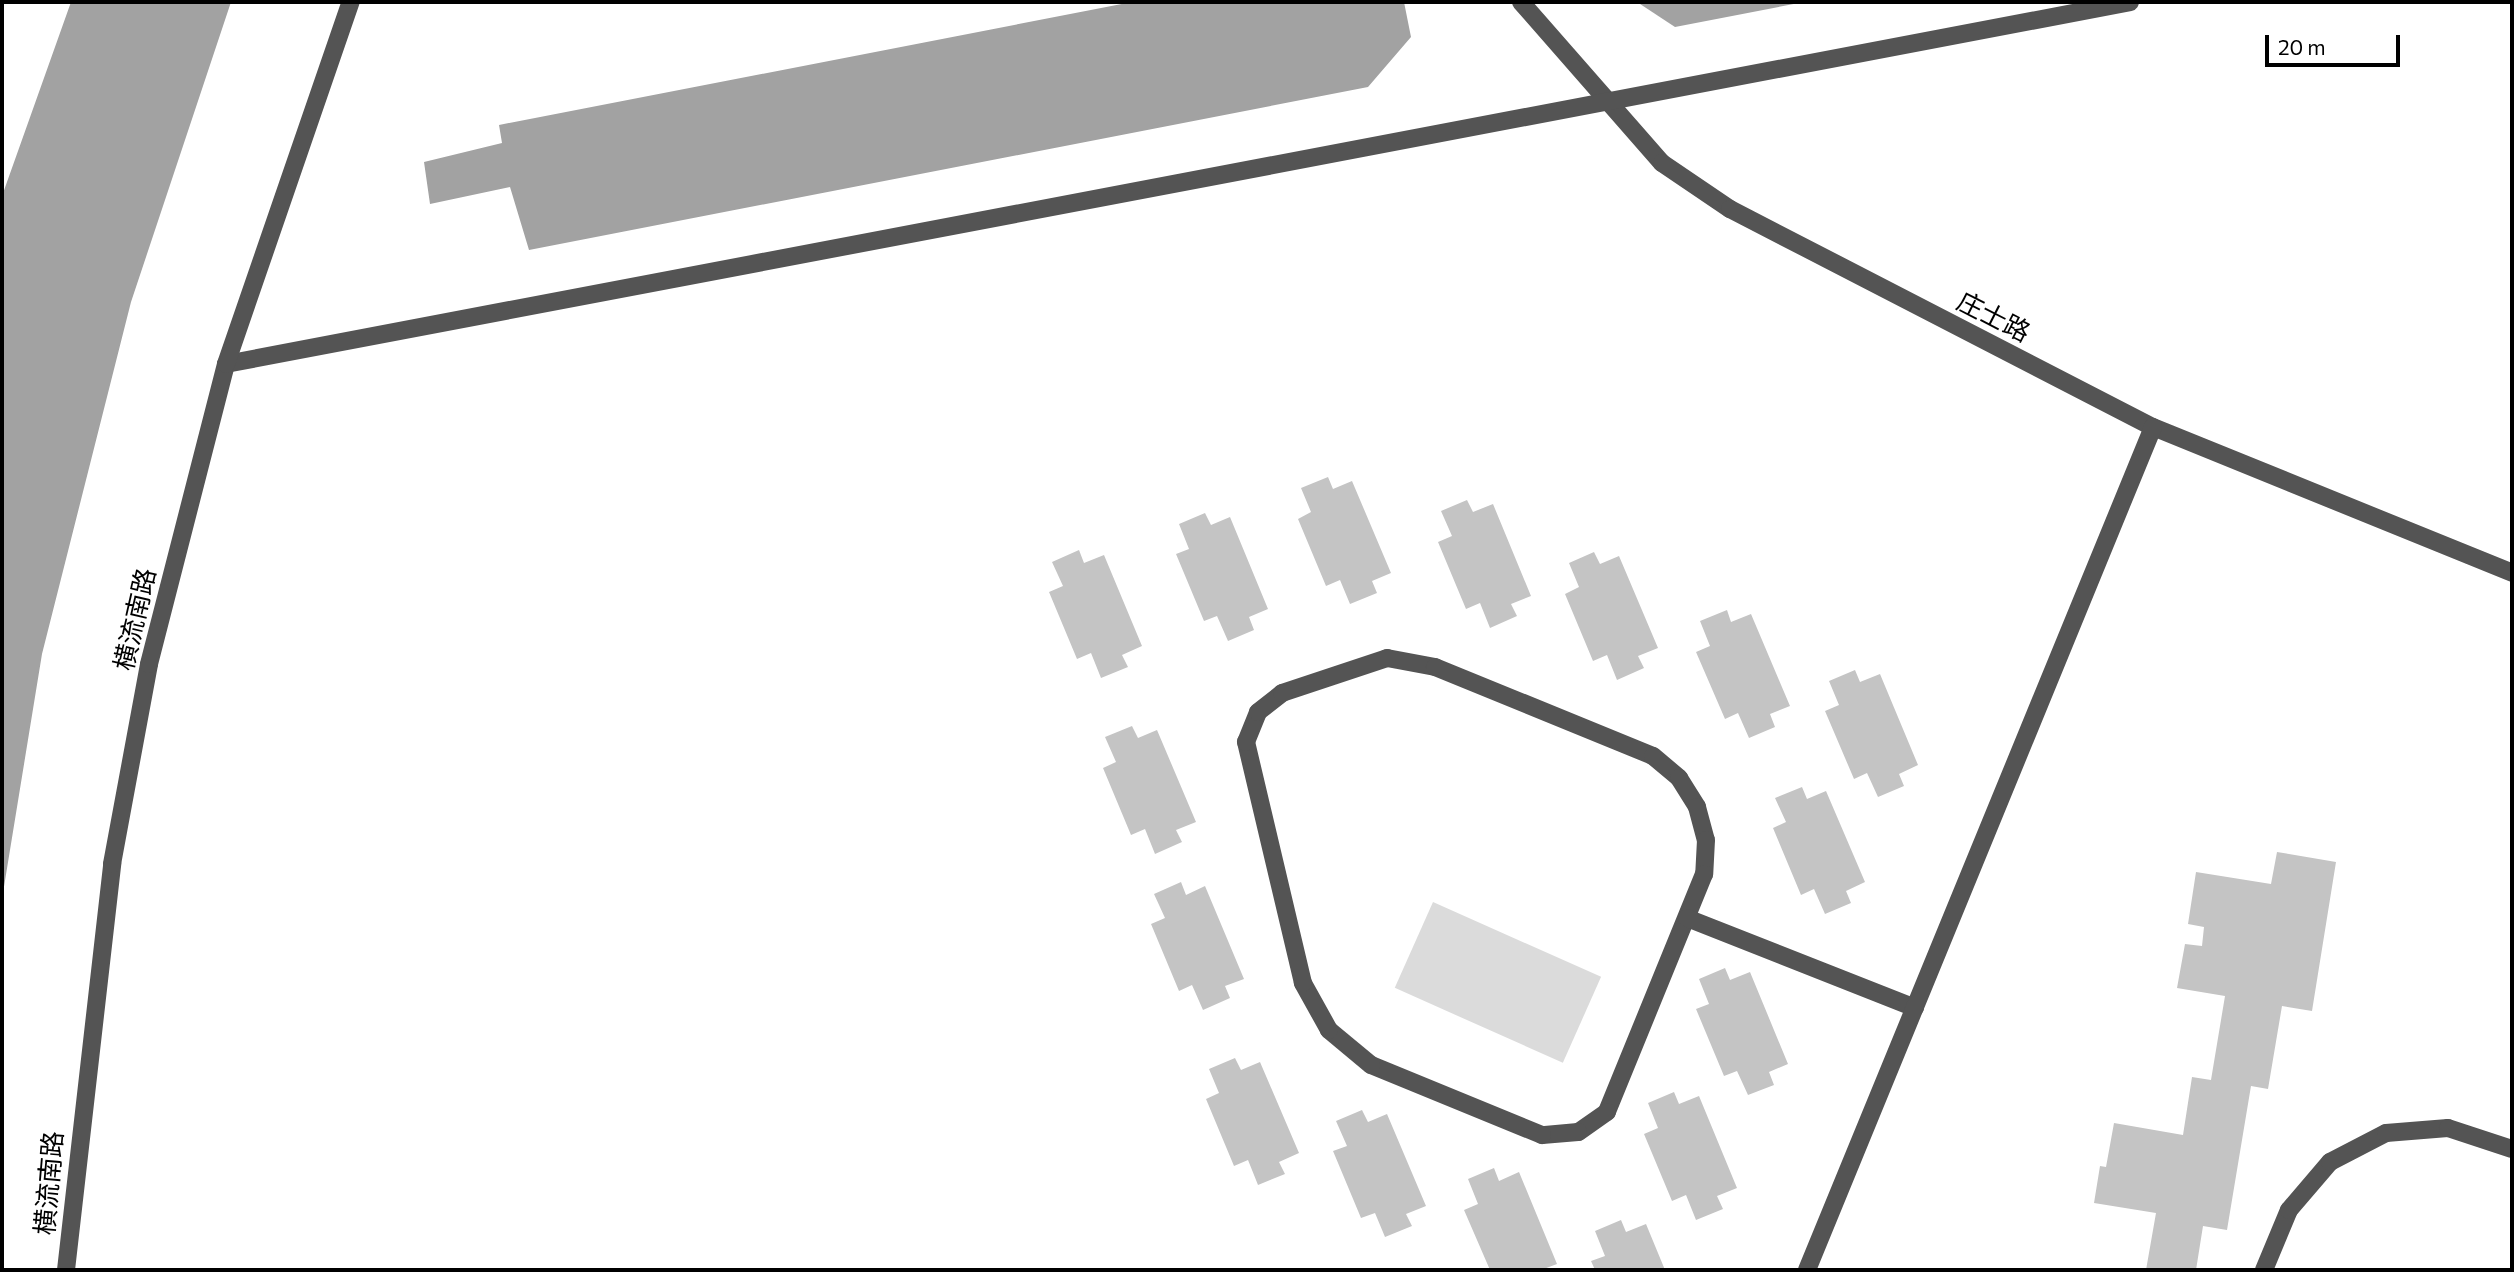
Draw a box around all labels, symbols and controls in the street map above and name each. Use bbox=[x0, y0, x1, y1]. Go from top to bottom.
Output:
scale bar bbox=[2269, 21, 2404, 65]
text: 20 m bbox=[2278, 34, 2326, 59]
street label: 庄士路 bbox=[1952, 284, 2036, 348]
street label: 横流南路 bbox=[107, 565, 161, 673]
street label: 横流南路 bbox=[28, 1130, 68, 1236]

